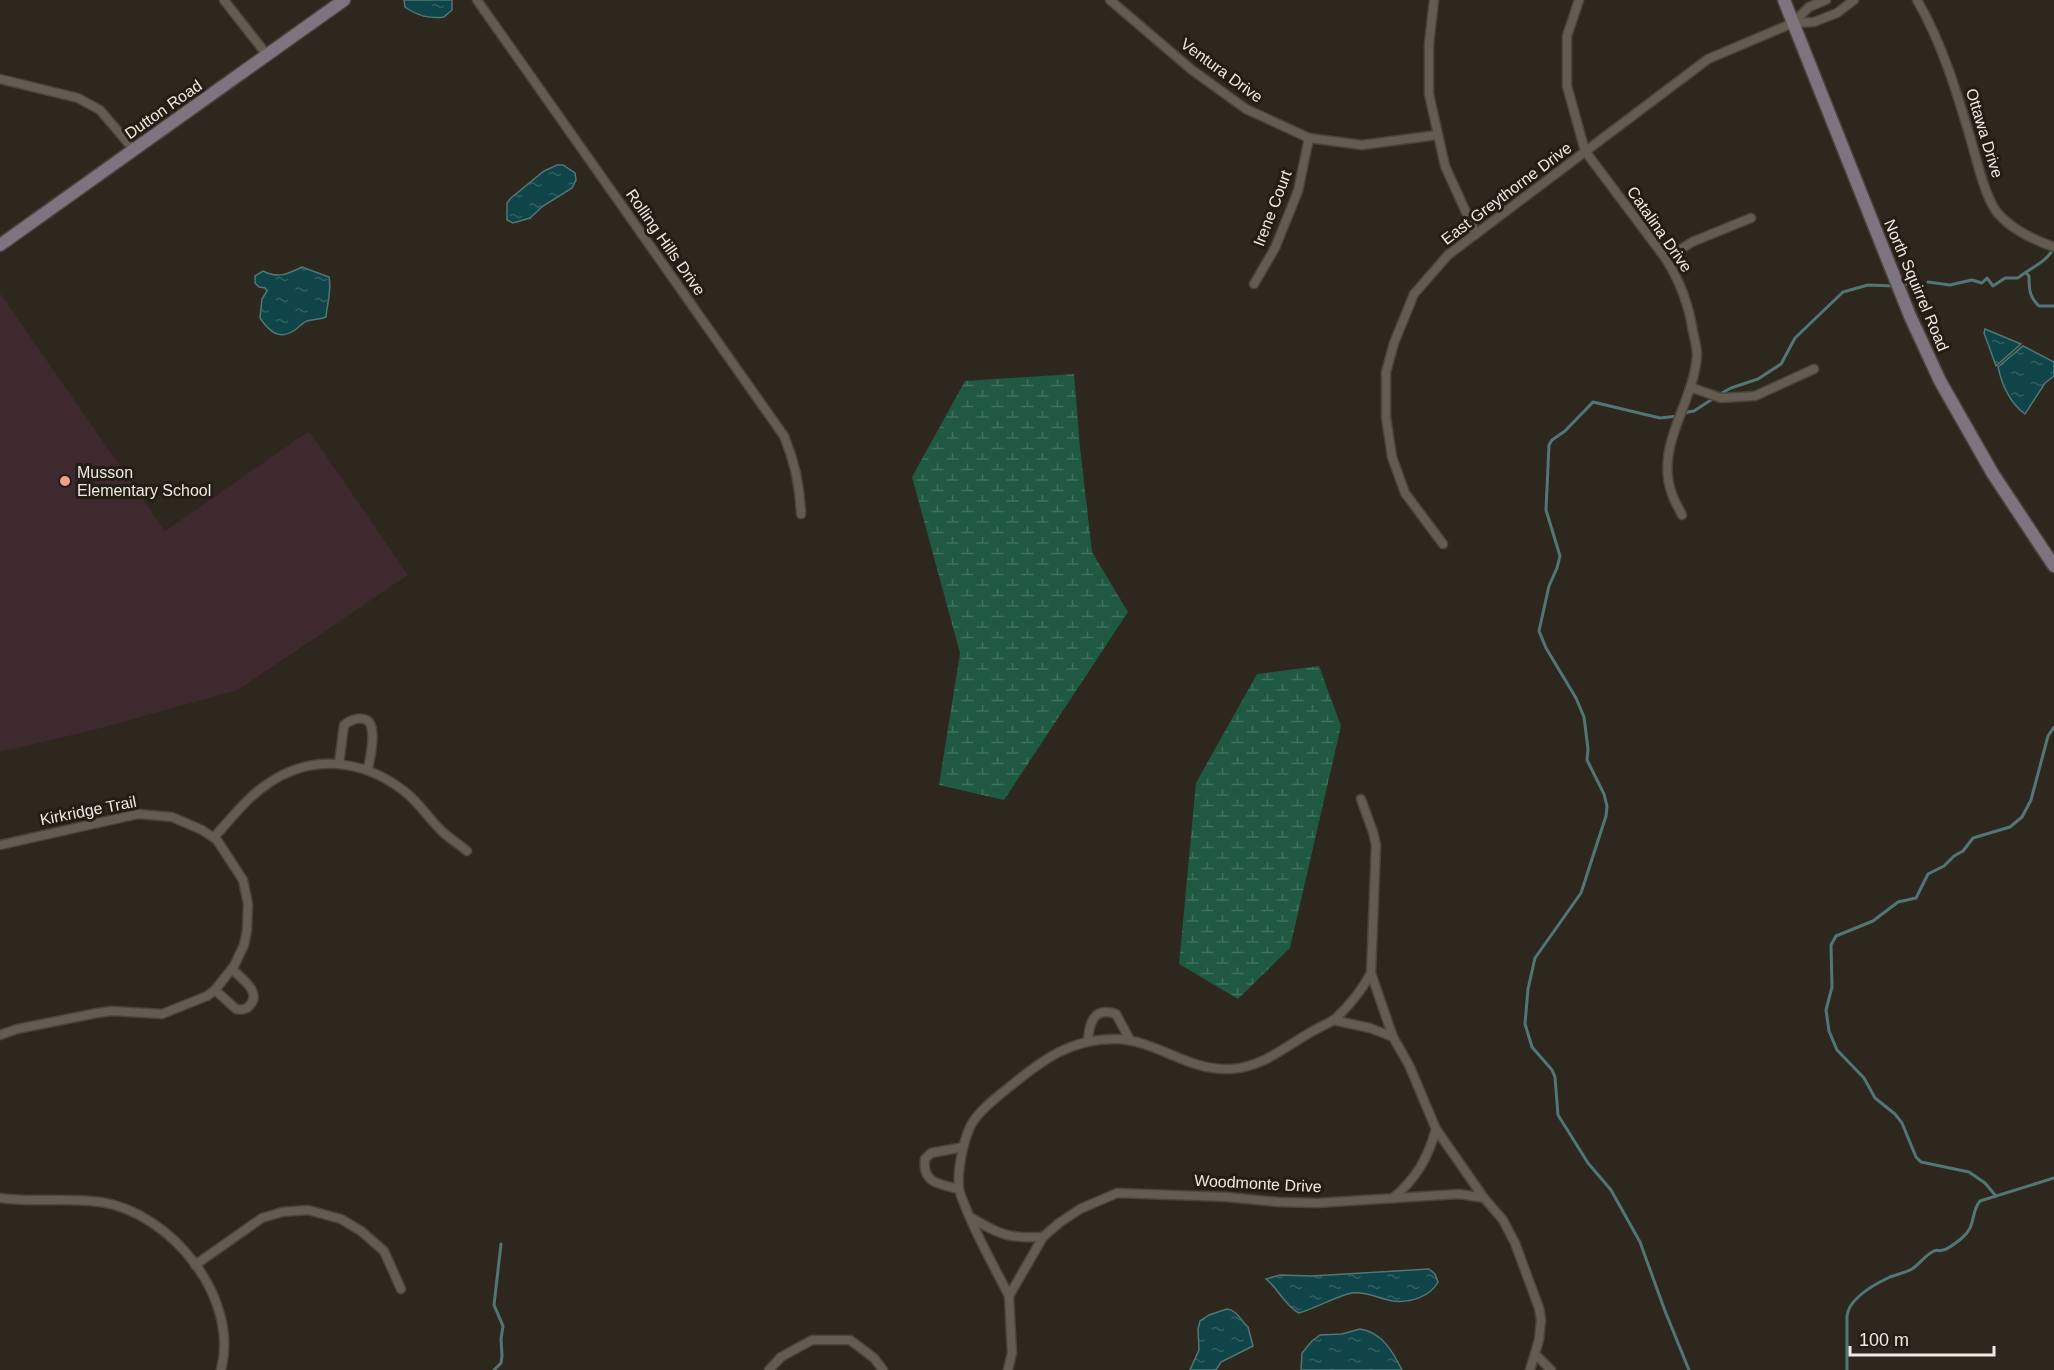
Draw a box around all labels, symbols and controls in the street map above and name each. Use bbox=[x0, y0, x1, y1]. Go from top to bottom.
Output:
street label: Ventura Drive bbox=[1177, 35, 1266, 106]
street label: Dutton Road bbox=[122, 77, 205, 142]
street label: Ottawa Drive bbox=[1963, 86, 2006, 180]
street label: East Greythorne Drive bbox=[1438, 139, 1575, 248]
street label: Irene Court bbox=[1250, 167, 1295, 249]
street label: Catalina Drive bbox=[1624, 183, 1695, 275]
street label: Rolling Hills Drive bbox=[623, 186, 709, 299]
street label: North Squirrel Road bbox=[1881, 217, 1952, 354]
place label: Musson Elementary School bbox=[77, 464, 211, 499]
marker: Musson Elementary School bbox=[58, 474, 72, 488]
street label: Kirkridge Trail bbox=[38, 793, 138, 828]
street label: Woodmonte Drive bbox=[1194, 1172, 1322, 1195]
scale bar bbox=[1850, 1319, 1994, 1357]
text: 100 m bbox=[1859, 1330, 1909, 1350]

